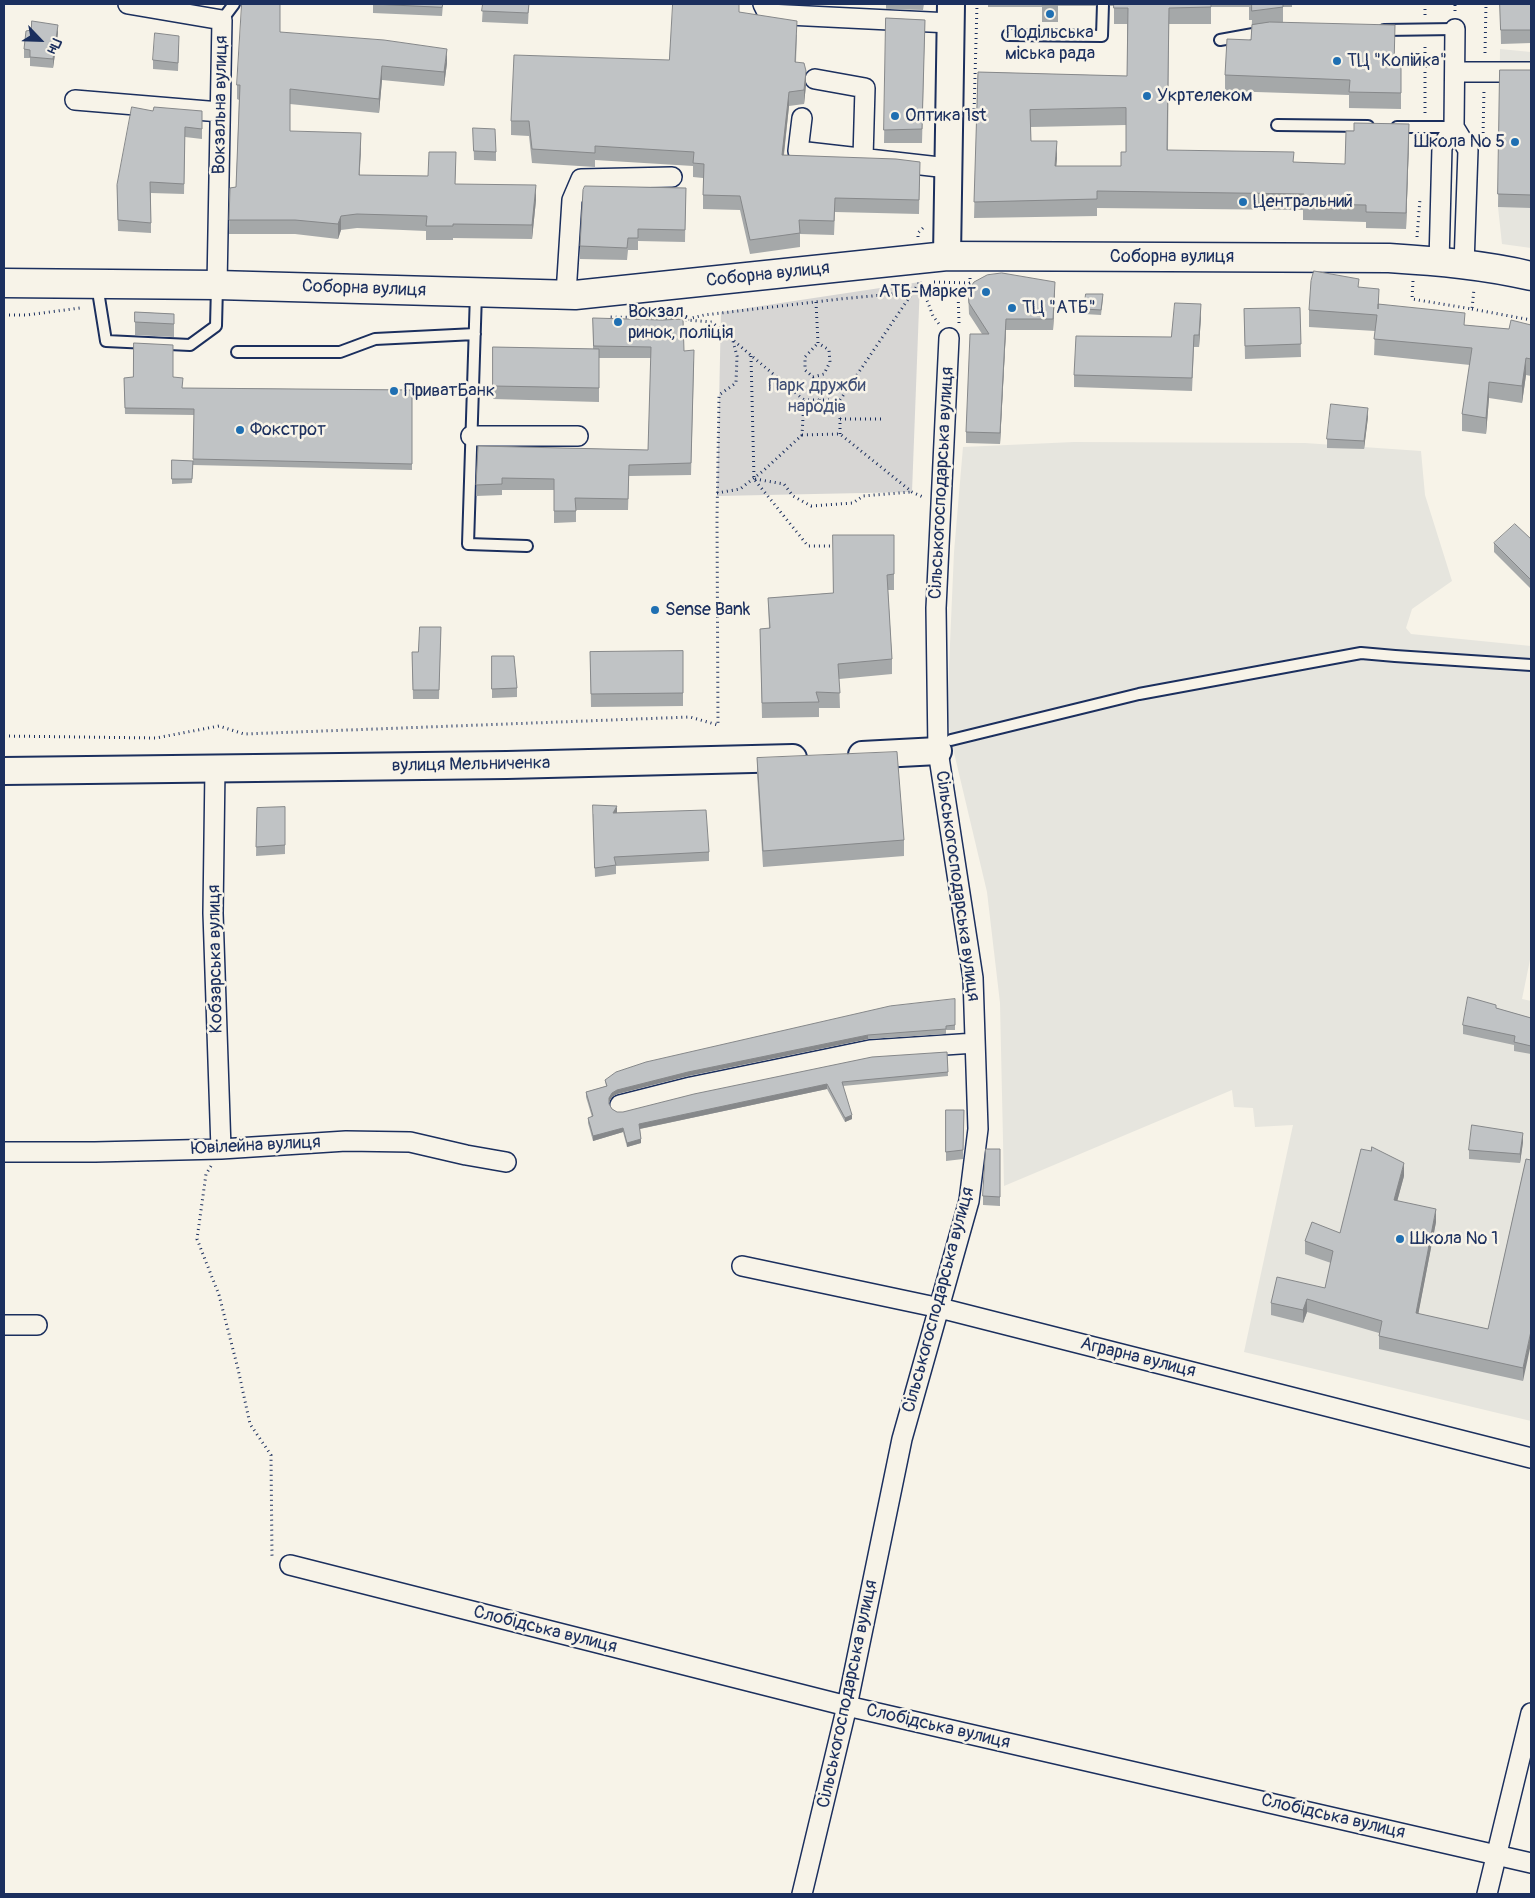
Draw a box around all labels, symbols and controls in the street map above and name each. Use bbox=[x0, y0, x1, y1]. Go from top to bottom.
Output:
marker: Подільська міська рада bbox=[1044, 8, 1056, 20]
north arrow bbox=[15, 15, 65, 65]
place label: Подільська міська рада bbox=[1005, 22, 1095, 64]
street label: Вокзальна вулиця bbox=[209, 35, 233, 175]
text: Пн bbox=[43, 36, 65, 57]
place label: ТЦ "Копійка" bbox=[1347, 50, 1447, 72]
marker: ТЦ "Копійка" bbox=[1331, 55, 1343, 67]
place label: Укртелеком bbox=[1157, 85, 1253, 107]
marker: Укртелеком bbox=[1141, 90, 1153, 102]
place label: Оптика 1st bbox=[905, 105, 987, 127]
marker: Оптика 1st bbox=[889, 110, 901, 122]
place label: Школа № 5 bbox=[1414, 131, 1505, 153]
marker: Школа № 5 bbox=[1509, 136, 1521, 148]
place label: Центральний bbox=[1253, 191, 1353, 213]
marker: Центральний bbox=[1237, 196, 1249, 208]
street label: Соборна вулиця bbox=[1110, 246, 1234, 268]
street label: Соборна вулиця bbox=[705, 258, 831, 292]
street label: Соборна вулиця bbox=[302, 276, 426, 302]
place label: АТБ-Маркет bbox=[879, 281, 976, 303]
marker: АТБ-Маркет bbox=[980, 286, 992, 298]
place label: ТЦ "АТБ" bbox=[1022, 297, 1096, 319]
place label: Вокзал, ринок, поліція bbox=[628, 301, 734, 344]
marker: ТЦ "АТБ" bbox=[1006, 302, 1018, 314]
marker: Вокзал, ринок, поліція bbox=[612, 316, 624, 328]
street label: Сільськогосподарська вулиця bbox=[925, 366, 959, 600]
park label: Парк дружби народів bbox=[768, 375, 866, 418]
place label: ПриватБанк bbox=[404, 380, 495, 402]
marker: ПриватБанк bbox=[388, 385, 400, 397]
place label: Фокстрот bbox=[250, 419, 326, 441]
marker: Фокстрот bbox=[234, 424, 246, 436]
place label: Sense Bank bbox=[665, 599, 750, 621]
marker: Sense Bank bbox=[649, 604, 661, 616]
street label: вулиця Мельниченка bbox=[391, 753, 551, 777]
street label: Сільськогосподарська вулиця bbox=[930, 769, 984, 1003]
street label: Кобзарська вулиця bbox=[204, 885, 228, 1033]
street label: Ювілейна вулиця bbox=[191, 1132, 321, 1160]
street label: Сільськогосподарська вулиця bbox=[898, 1185, 980, 1415]
place label: Школа № 1 bbox=[1410, 1228, 1498, 1250]
marker: Школа № 1 bbox=[1394, 1233, 1406, 1245]
street label: Аграрна вулиця bbox=[1078, 1333, 1198, 1383]
street label: Сільськогосподарська вулиця bbox=[813, 1578, 883, 1810]
street label: Слобідська вулиця bbox=[471, 1602, 619, 1658]
street label: Слобідська вулиця bbox=[864, 1700, 1012, 1754]
street label: Слобідська вулиця bbox=[1259, 1790, 1407, 1844]

